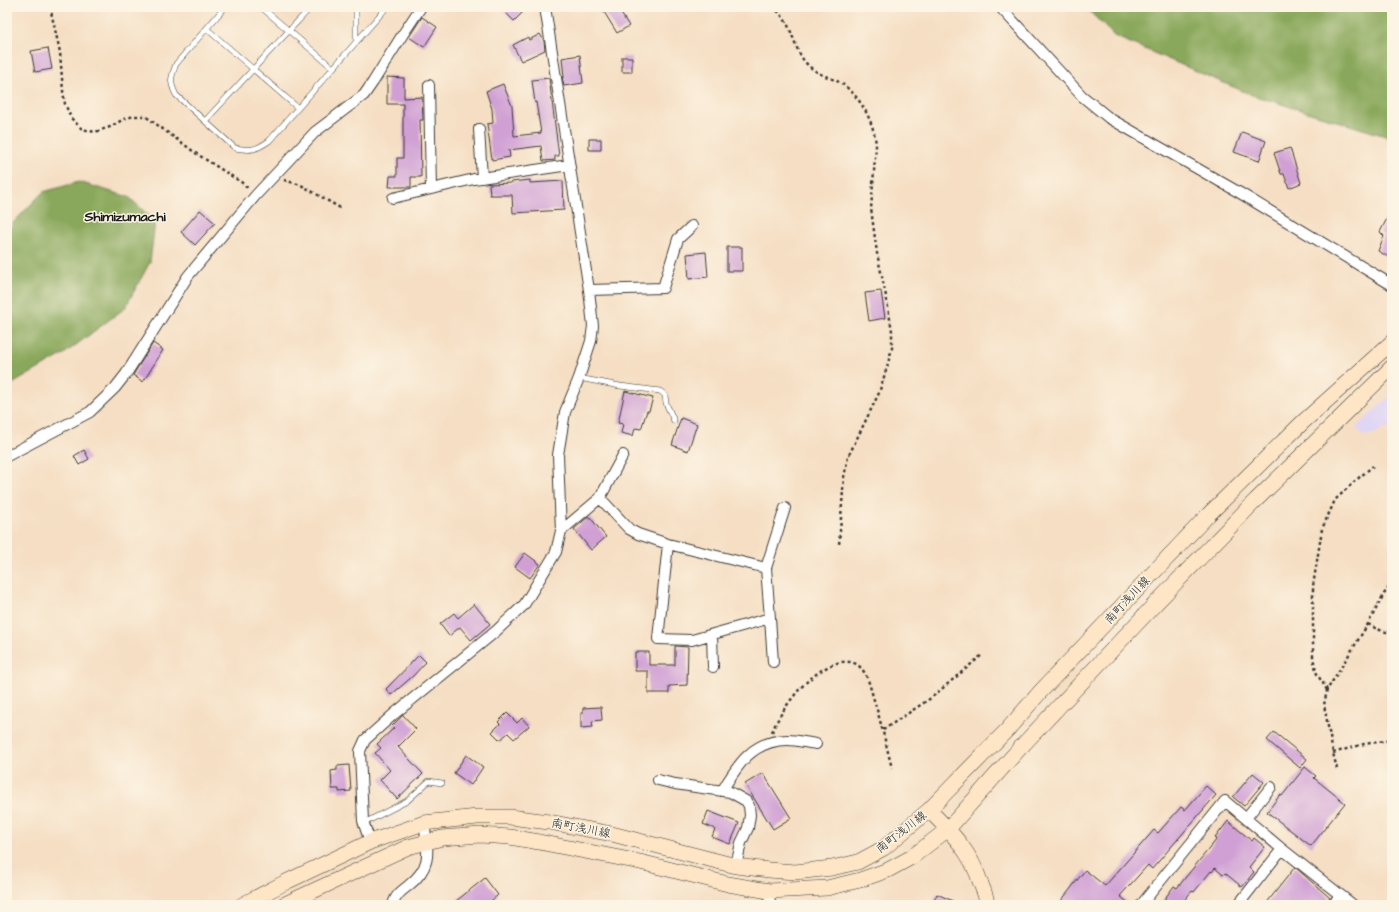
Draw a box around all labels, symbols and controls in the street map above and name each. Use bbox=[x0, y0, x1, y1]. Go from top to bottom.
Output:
district label: Shimizumachi bbox=[83, 207, 166, 227]
street label: 南町浅川線 bbox=[1101, 573, 1154, 628]
street label: 南町浅川線 bbox=[872, 807, 930, 858]
street label: 南町浅川線 bbox=[550, 814, 612, 843]

